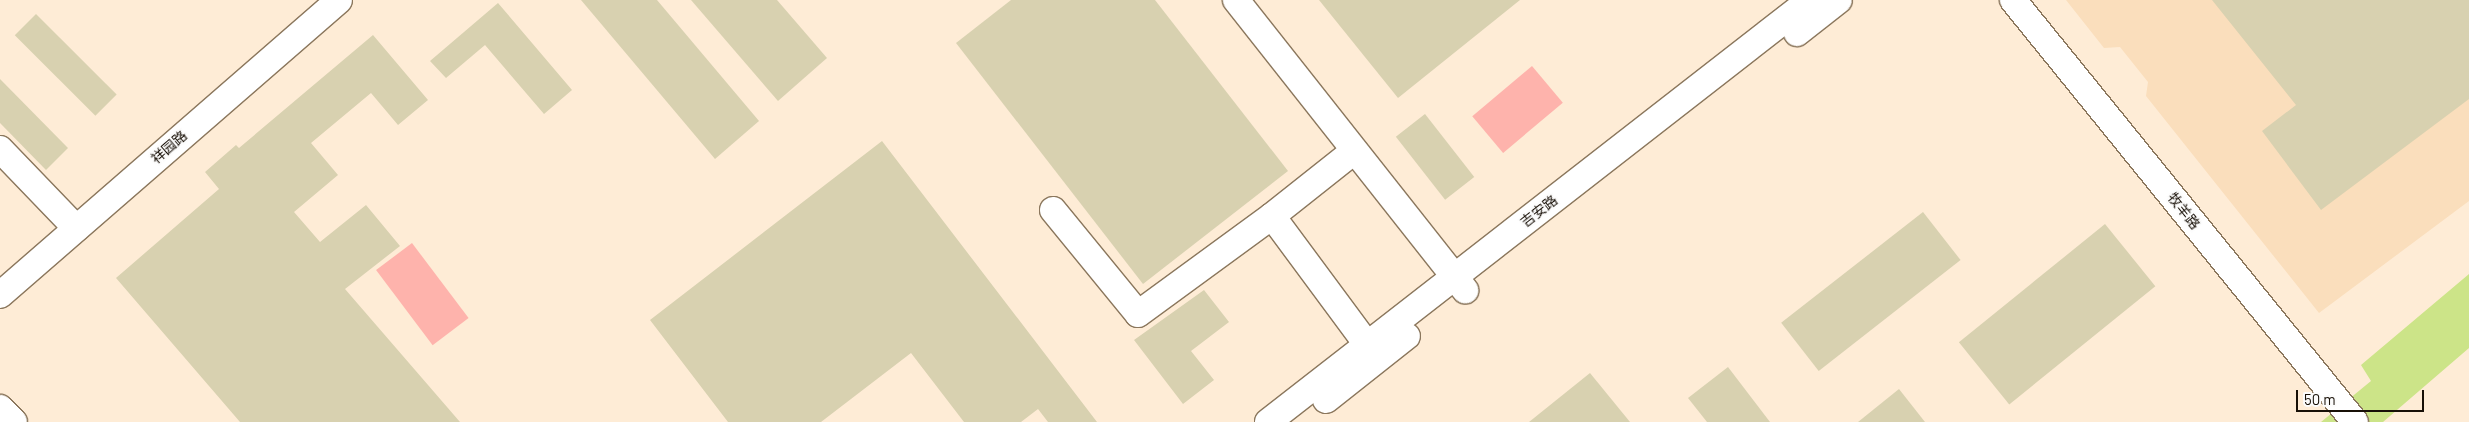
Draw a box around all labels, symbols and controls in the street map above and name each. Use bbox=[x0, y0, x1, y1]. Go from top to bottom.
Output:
street label: 祥园路 bbox=[148, 127, 190, 167]
street label: 牧羊路 bbox=[2164, 189, 2204, 233]
street label: 吉安路 bbox=[1517, 191, 1561, 231]
scale bar bbox=[2299, 380, 2426, 412]
text: 50 m bbox=[2304, 390, 2336, 408]

